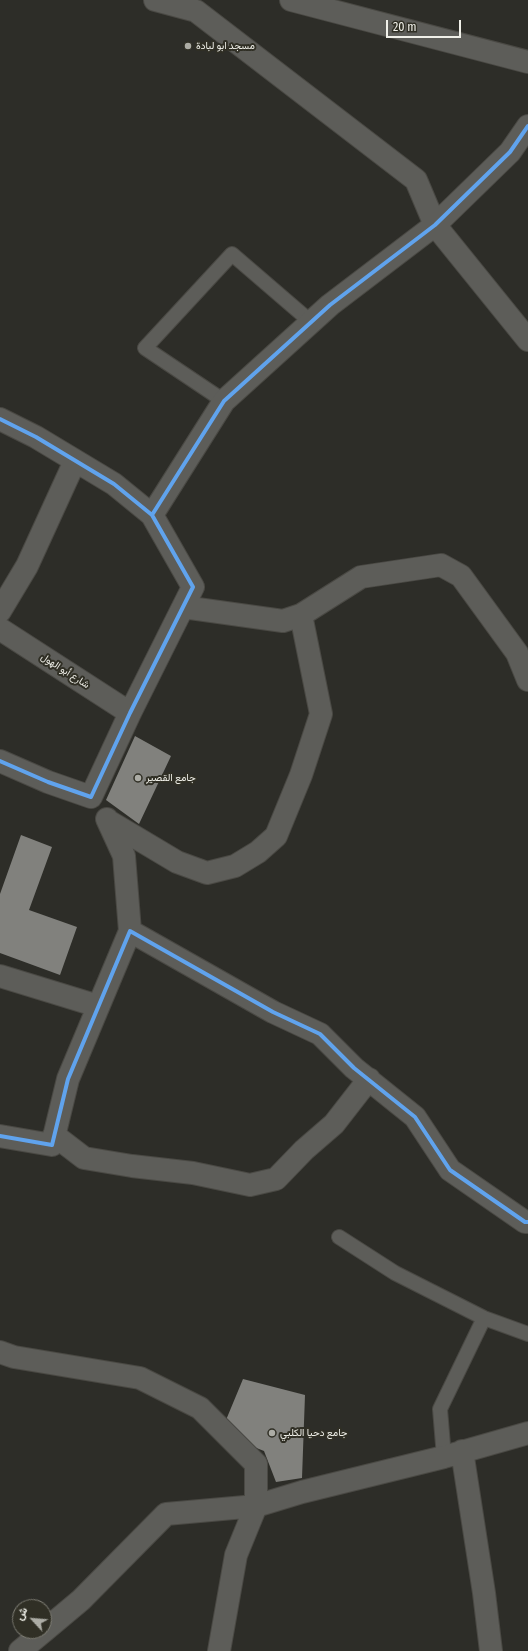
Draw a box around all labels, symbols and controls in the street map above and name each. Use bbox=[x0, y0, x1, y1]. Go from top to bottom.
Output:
scale bar bbox=[388, 12, 463, 38]
text: 20 m bbox=[393, 20, 417, 34]
place label: مسجد ابو لبادة bbox=[196, 40, 255, 52]
marker: مسجد ابو لبادة bbox=[183, 41, 193, 51]
street label: شارع أبو الهول bbox=[38, 651, 92, 691]
place label: جامع القصير bbox=[146, 772, 196, 784]
marker: جامع القصير bbox=[133, 773, 143, 783]
place label: جامع دحيا الكلبي bbox=[280, 1427, 347, 1439]
marker: جامع دحيا الكلبي bbox=[267, 1428, 277, 1438]
north arrow bbox=[12, 1599, 52, 1639]
text: ش bbox=[13, 1605, 30, 1623]

